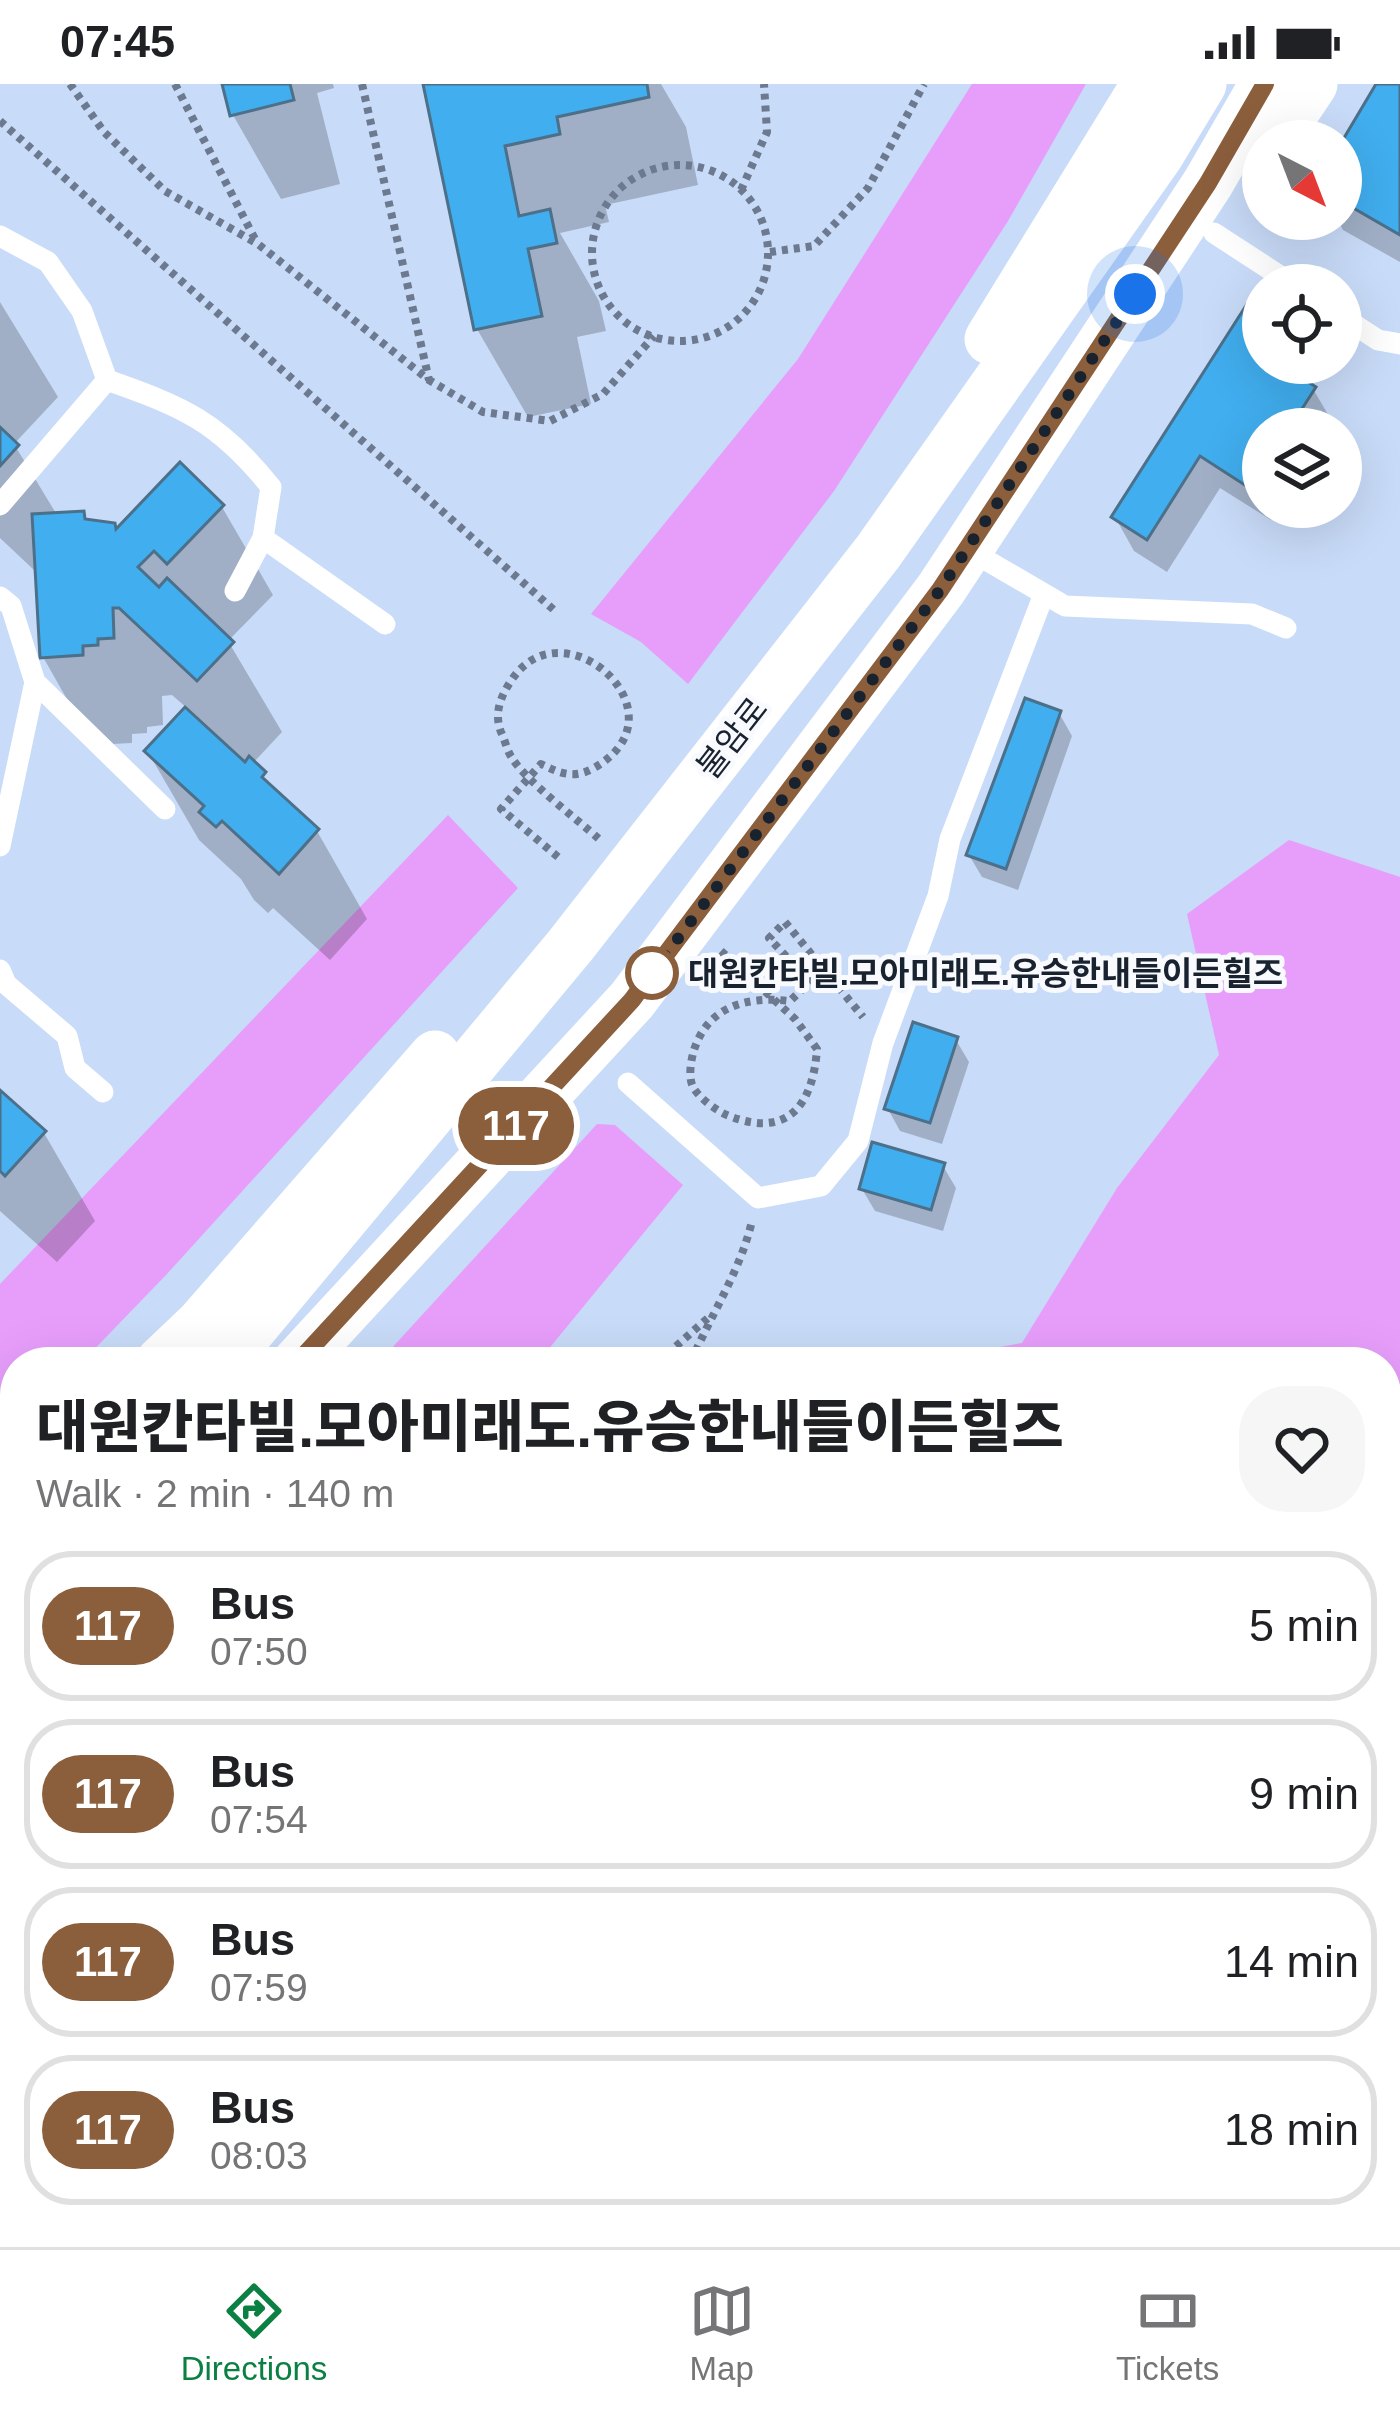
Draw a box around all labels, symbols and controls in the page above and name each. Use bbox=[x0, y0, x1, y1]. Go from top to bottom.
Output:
text: 07:45 bbox=[60, 16, 175, 67]
north arrow bbox=[1242, 120, 1362, 240]
map controls bbox=[1242, 120, 1362, 528]
your location bbox=[1105, 264, 1165, 324]
button: locate bbox=[1242, 264, 1362, 384]
button: layers bbox=[1242, 408, 1362, 528]
street label: 불암로 bbox=[689, 691, 775, 785]
marker: 대원칸타빌.모아미래도.유승한내들이든힐즈 bbox=[627, 948, 677, 998]
place label: 대원칸타빌.모아미래도.유승한내들이든힐즈 bbox=[688, 955, 1283, 992]
line badge: 117 bbox=[447, 1087, 585, 1165]
text: 117 bbox=[482, 1102, 550, 1149]
button: heart bbox=[1239, 1386, 1365, 1512]
text: 대원칸타빌.모아미래도.유승한내들이든힐즈 bbox=[36, 1395, 1064, 1459]
text: Walk · 2 min · 140 m bbox=[36, 1472, 394, 1515]
text: Bus bbox=[210, 1578, 295, 1629]
text: 5 min bbox=[1249, 1600, 1359, 1651]
text: 117 bbox=[74, 1602, 142, 1649]
text: 07:50 bbox=[210, 1630, 308, 1673]
text: Bus bbox=[210, 1746, 295, 1797]
text: 9 min bbox=[1249, 1768, 1359, 1819]
text: 117 bbox=[74, 1770, 142, 1817]
text: 07:54 bbox=[210, 1798, 308, 1841]
text: Bus bbox=[210, 1914, 295, 1965]
text: 14 min bbox=[1224, 1936, 1359, 1987]
text: 117 bbox=[74, 1938, 142, 1985]
text: 07:59 bbox=[210, 1966, 308, 2009]
text: Bus bbox=[210, 2082, 295, 2133]
text: 18 min bbox=[1224, 2104, 1359, 2155]
text: 117 bbox=[74, 2106, 142, 2153]
text: 08:03 bbox=[210, 2134, 308, 2177]
tab: Directions bbox=[181, 2278, 327, 2388]
tab: Map bbox=[689, 2278, 755, 2388]
tab: Tickets bbox=[1116, 2278, 1219, 2388]

